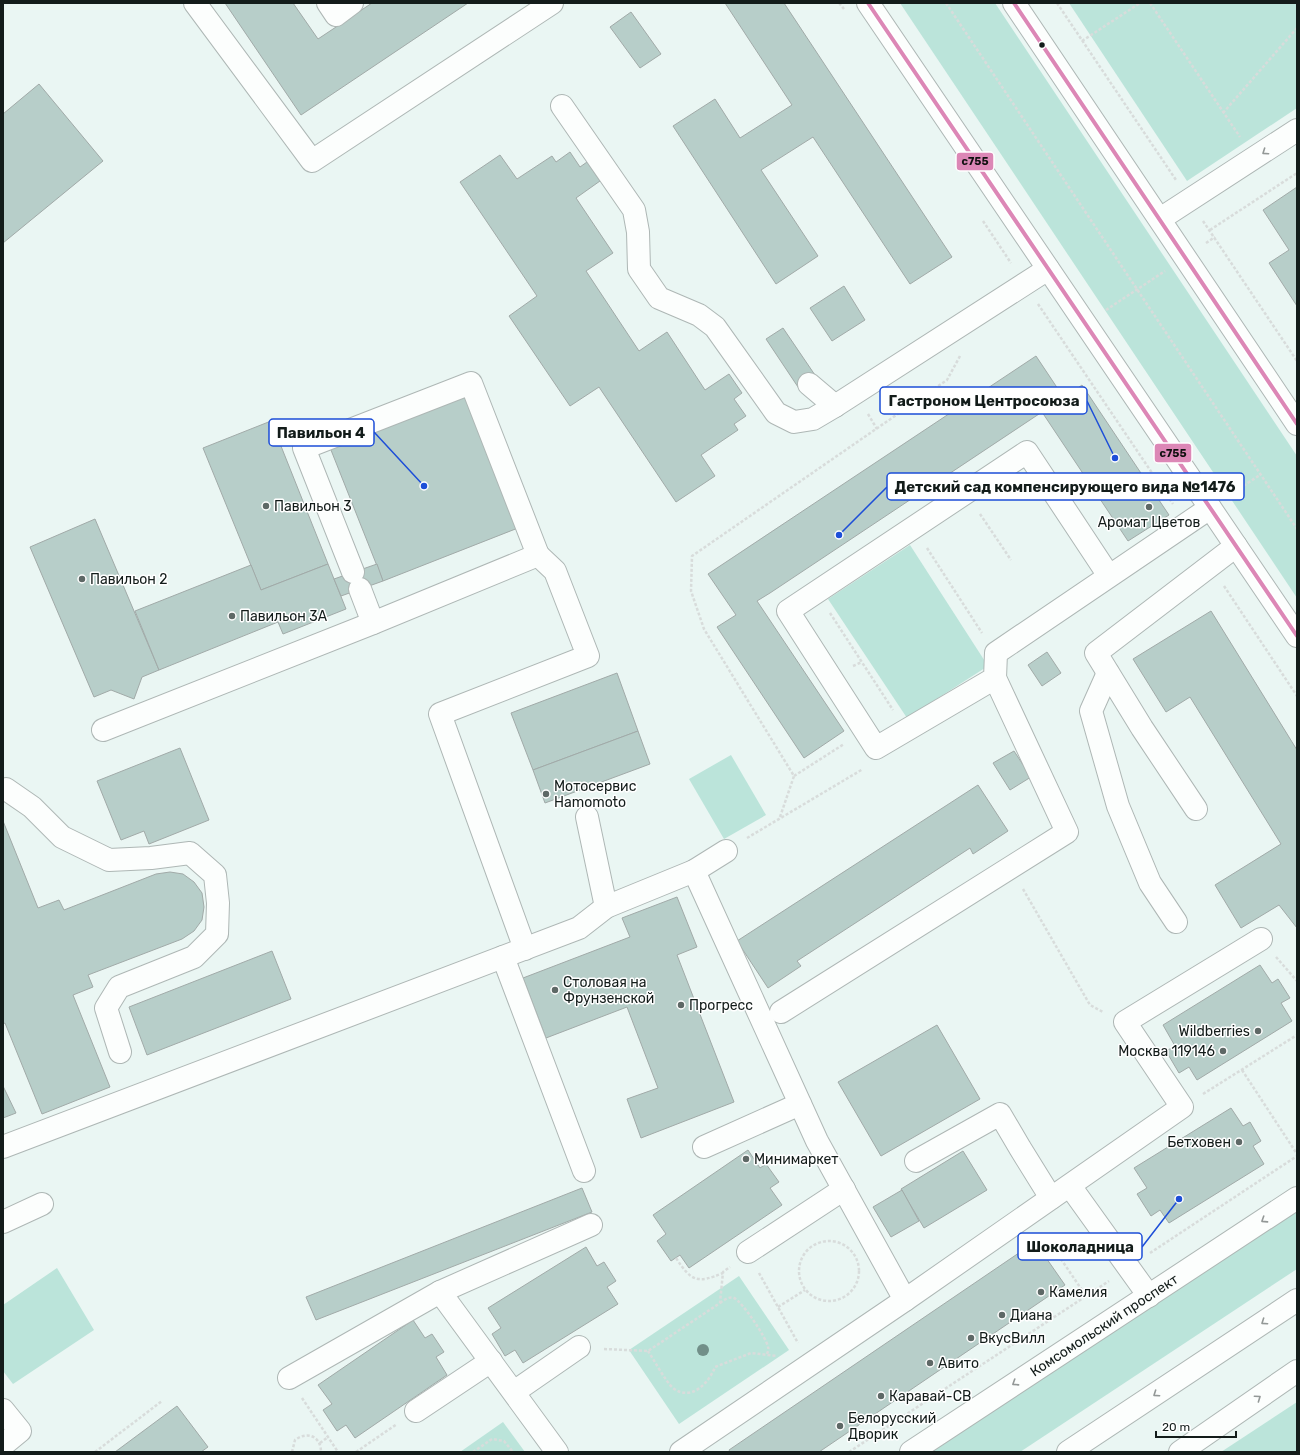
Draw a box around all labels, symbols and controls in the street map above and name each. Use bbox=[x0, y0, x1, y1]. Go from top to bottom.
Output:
unlabelled marker bbox=[1037, 40, 1047, 50]
one-way arrow bbox=[1262, 147, 1269, 154]
line badge: с755 bbox=[956, 152, 994, 171]
text: с755 bbox=[961, 155, 989, 168]
callout: Гастроном Центросоюза bbox=[880, 387, 1087, 414]
text: Гастроном Центросоюза bbox=[888, 392, 1080, 410]
callout: Павильон 4 bbox=[269, 419, 374, 446]
text: Павильон 4 bbox=[277, 424, 365, 442]
line badge: с755 bbox=[1154, 443, 1192, 463]
text: с755 bbox=[1159, 447, 1187, 460]
callout: Детский сад компенсирующего вида №1476 bbox=[887, 473, 1244, 500]
text: Детский сад компенсирующего вида №1476 bbox=[894, 478, 1236, 496]
place label: Павильон 3 bbox=[274, 498, 352, 515]
marker: Павильон 3 bbox=[261, 501, 271, 511]
marker: Аромат Цветов bbox=[1144, 502, 1154, 512]
place label: Аромат Цветов bbox=[1098, 514, 1200, 531]
place label: Павильон 2 bbox=[90, 571, 167, 588]
marker: Павильон 2 bbox=[77, 574, 87, 584]
place label: Павильон 3А bbox=[240, 608, 328, 625]
marker: Павильон 3А bbox=[227, 611, 237, 621]
place label: Мотосервис Hamomoto bbox=[554, 778, 637, 811]
marker: Мотосервис Hamomoto bbox=[541, 789, 551, 799]
place label: Столовая на Фрунзенской bbox=[563, 974, 654, 1007]
marker: Столовая на Фрунзенской bbox=[550, 985, 560, 995]
place label: Прогресс bbox=[689, 997, 753, 1014]
marker: Прогресс bbox=[676, 1000, 686, 1010]
place label: Wildberries bbox=[1178, 1023, 1250, 1040]
marker: Wildberries bbox=[1253, 1026, 1263, 1036]
place label: Москва 119146 bbox=[1118, 1043, 1215, 1060]
marker: Москва 119146 bbox=[1218, 1046, 1228, 1056]
place label: Бетховен bbox=[1167, 1134, 1231, 1151]
marker: Бетховен bbox=[1234, 1137, 1244, 1147]
place label: Минимаркет bbox=[754, 1151, 839, 1168]
marker: Минимаркет bbox=[741, 1154, 751, 1164]
one-way arrow bbox=[1262, 1215, 1269, 1222]
callout: Шоколадница bbox=[1018, 1233, 1142, 1260]
text: Шоколадница bbox=[1026, 1238, 1134, 1256]
street label: Комсомольский проспект bbox=[1027, 1270, 1181, 1380]
place label: Камелия bbox=[1049, 1284, 1107, 1301]
marker: Камелия bbox=[1036, 1287, 1046, 1297]
place label: Диана bbox=[1010, 1307, 1052, 1324]
marker: Диана bbox=[997, 1310, 1007, 1320]
one-way arrow bbox=[1262, 1317, 1269, 1324]
place label: ВкусВилл bbox=[979, 1330, 1045, 1347]
marker: ВкусВилл bbox=[966, 1333, 976, 1343]
place label: Авито bbox=[938, 1355, 979, 1372]
marker: Авито bbox=[925, 1358, 935, 1368]
one-way arrow bbox=[1012, 1378, 1019, 1386]
place label: Каравай-СВ bbox=[889, 1388, 971, 1405]
one-way arrow bbox=[1153, 1389, 1160, 1397]
marker: Каравай-СВ bbox=[876, 1391, 886, 1401]
one-way arrow bbox=[1254, 1395, 1261, 1403]
place label: Белорусский Дворик bbox=[848, 1410, 936, 1443]
scale bar bbox=[1156, 1413, 1236, 1439]
text: 20 m bbox=[1162, 1420, 1190, 1434]
marker: Белорусский Дворик bbox=[835, 1421, 845, 1431]

